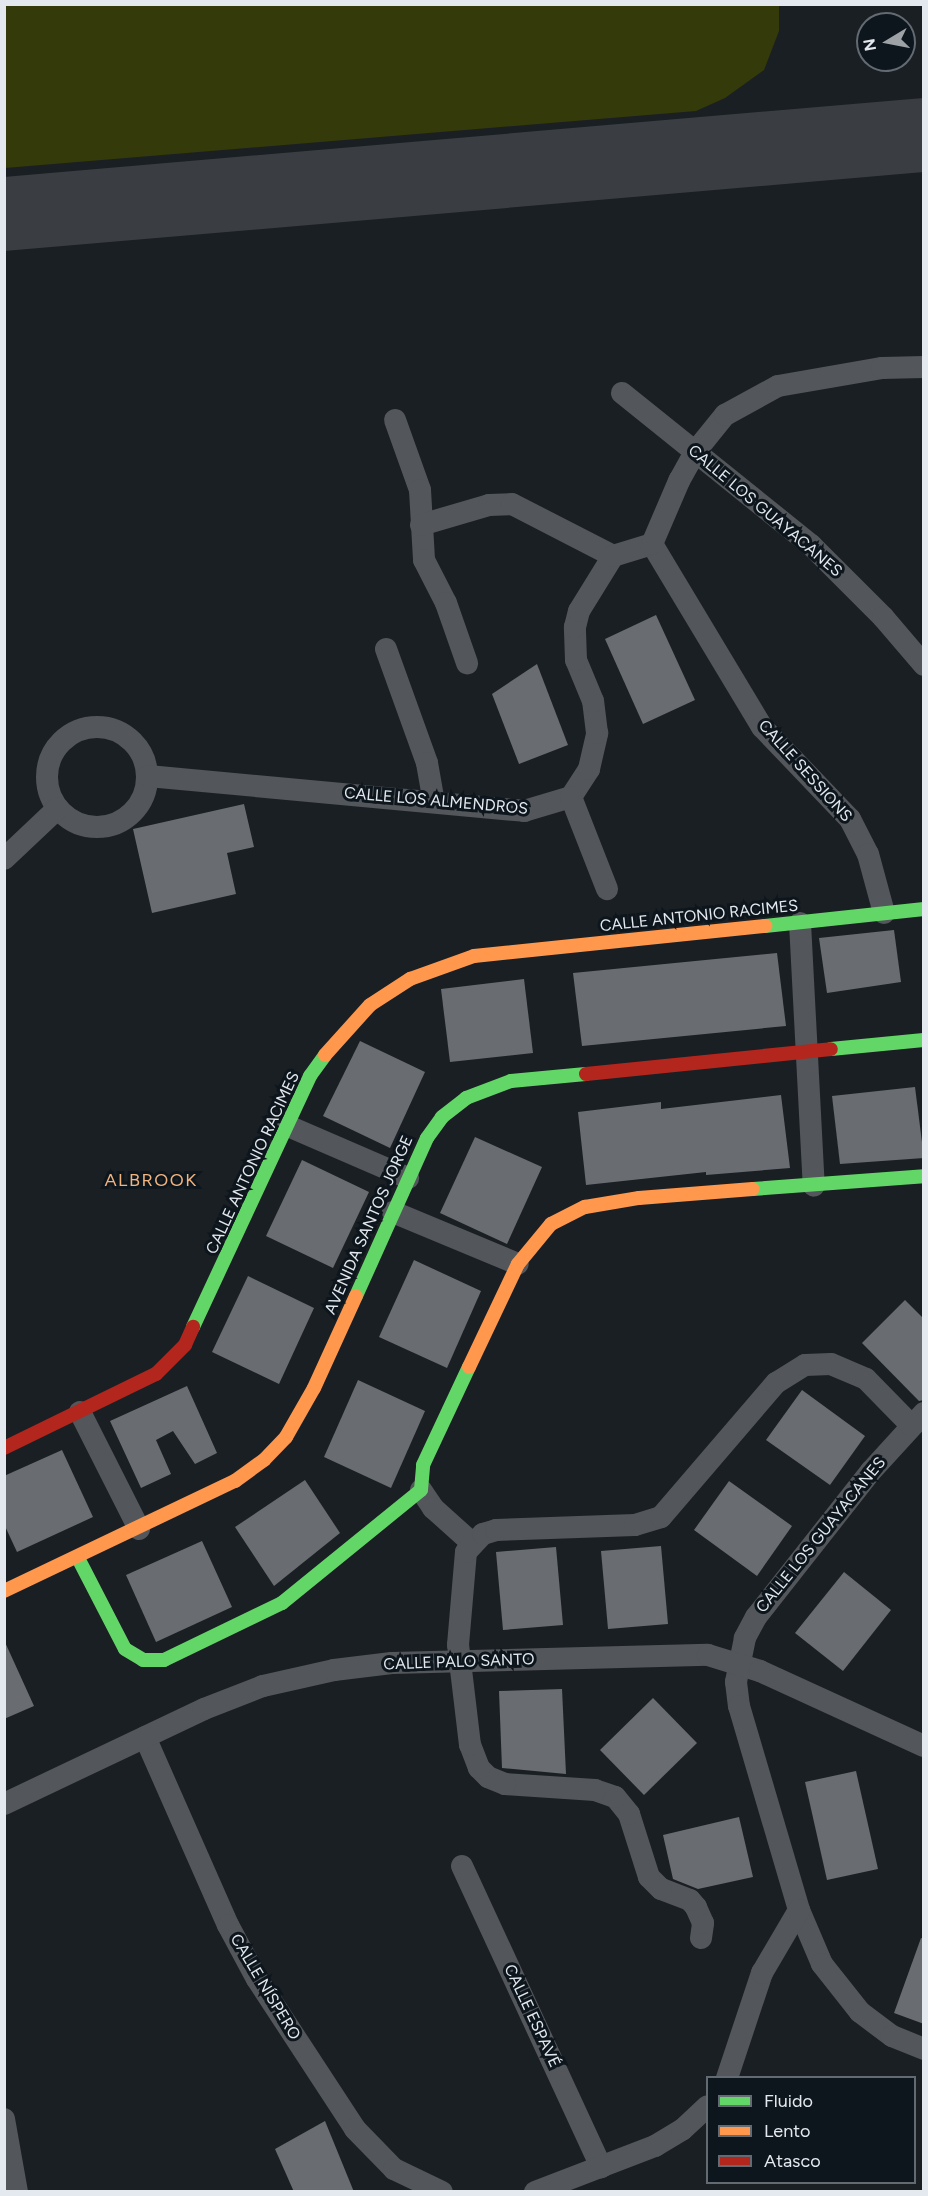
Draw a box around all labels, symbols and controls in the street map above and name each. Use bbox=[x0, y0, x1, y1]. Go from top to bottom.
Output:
north arrow bbox=[856, 12, 916, 72]
text: N bbox=[859, 37, 880, 53]
street label: CALLE LOS GUAYACANES bbox=[684, 441, 846, 581]
street label: CALLE SESSIONS bbox=[754, 716, 856, 826]
street label: CALLE LOS ALMENDROS bbox=[343, 783, 529, 819]
street label: CALLE ANTONIO RACIMES bbox=[599, 896, 799, 936]
street label: CALLE ANTONIO RACIMES bbox=[202, 1069, 304, 1257]
street label: AVENIDA SANTOS JORGE bbox=[321, 1133, 417, 1317]
district label: ALBROOK bbox=[104, 1169, 198, 1191]
street label: CALLE LOS GUAYACANES bbox=[752, 1453, 890, 1617]
street label: CALLE PALO SANTO bbox=[383, 1650, 535, 1674]
street label: CALLE NÍSPERO bbox=[226, 1931, 304, 2043]
street label: CALLE ESPAVÉ bbox=[500, 1961, 564, 2071]
legend bbox=[706, 2076, 916, 2184]
text: Fluido bbox=[764, 2090, 813, 2112]
text: Lento bbox=[764, 2120, 810, 2142]
text: Atasco bbox=[764, 2150, 821, 2172]

